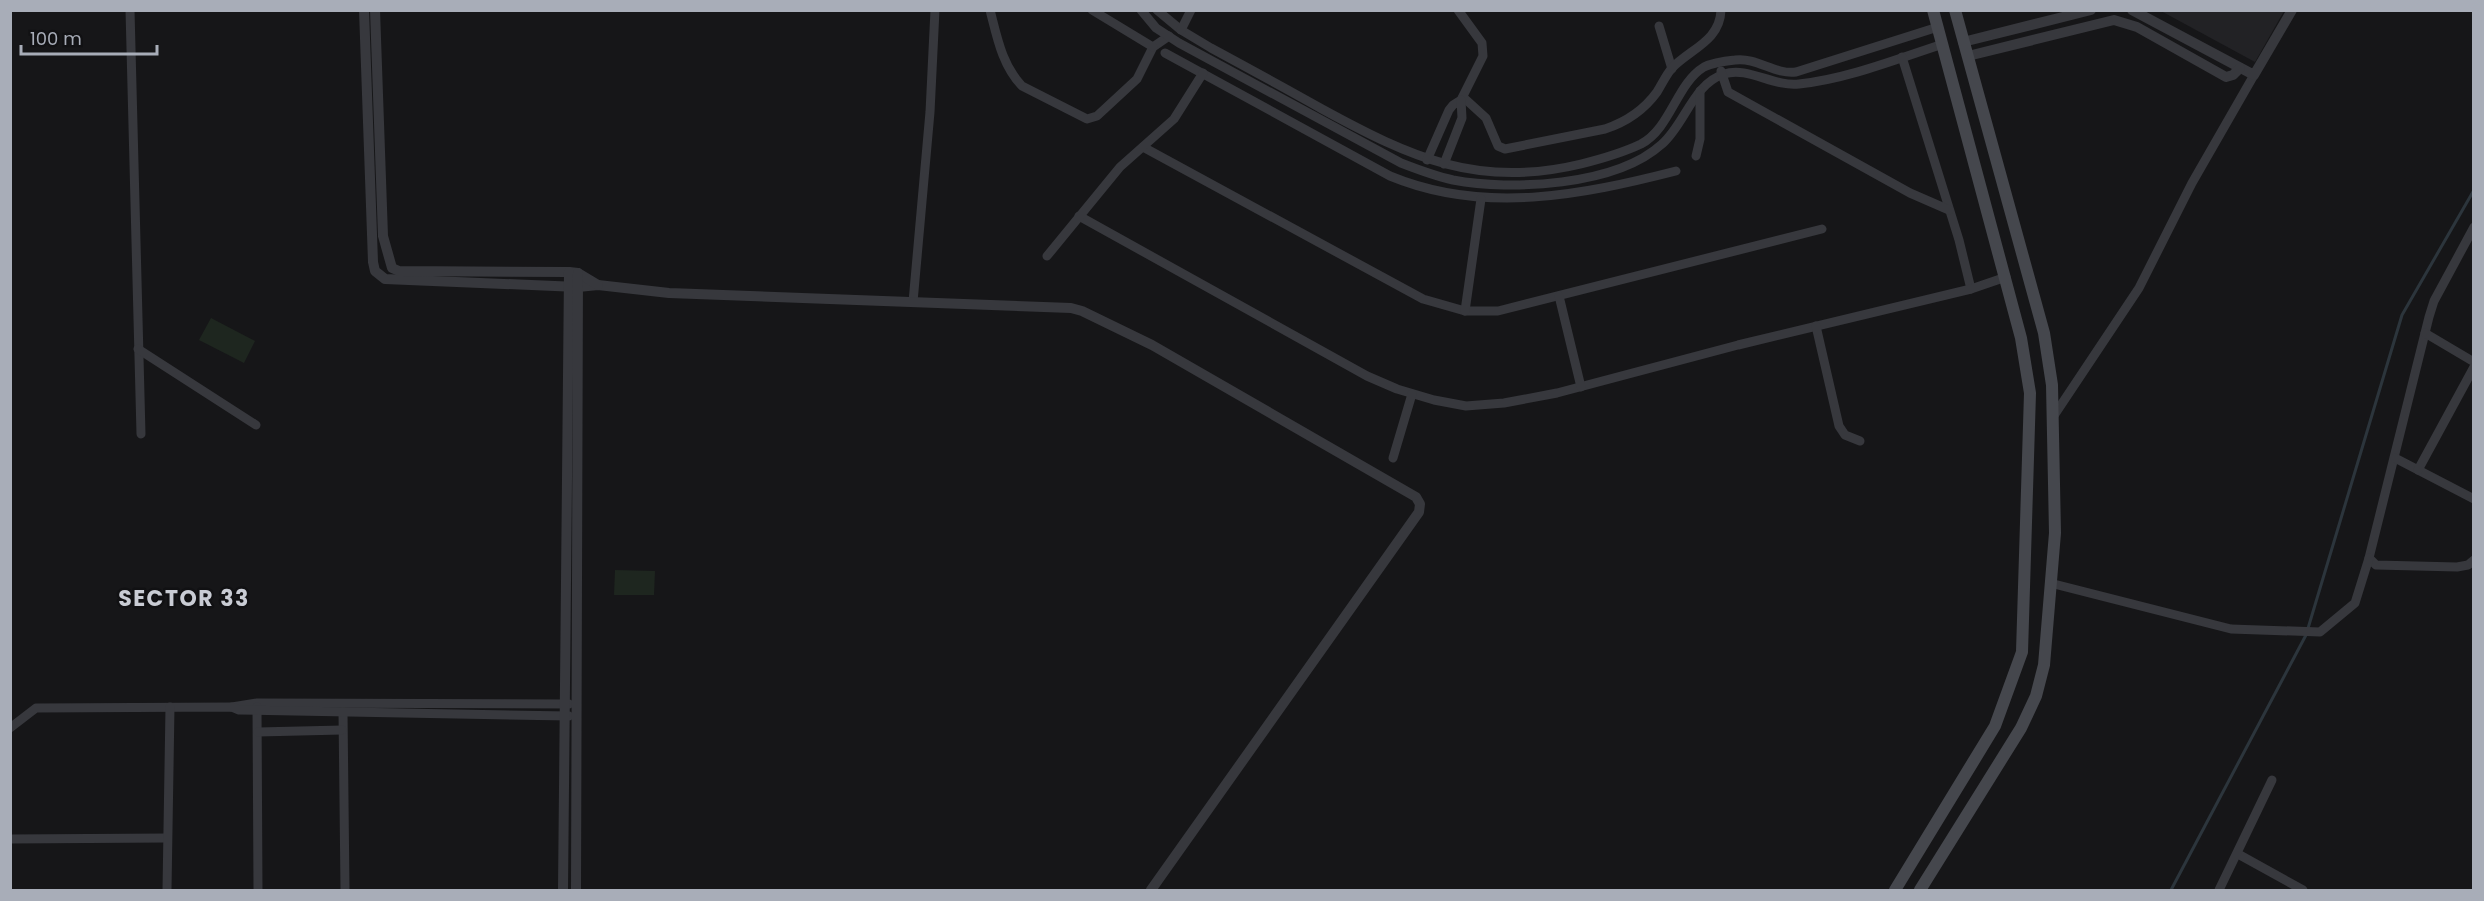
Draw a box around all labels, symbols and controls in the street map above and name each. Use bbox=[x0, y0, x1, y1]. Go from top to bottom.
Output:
scale bar bbox=[21, 18, 158, 56]
text: 100 m bbox=[30, 26, 82, 51]
district label: SECTOR 33 bbox=[118, 583, 250, 614]

